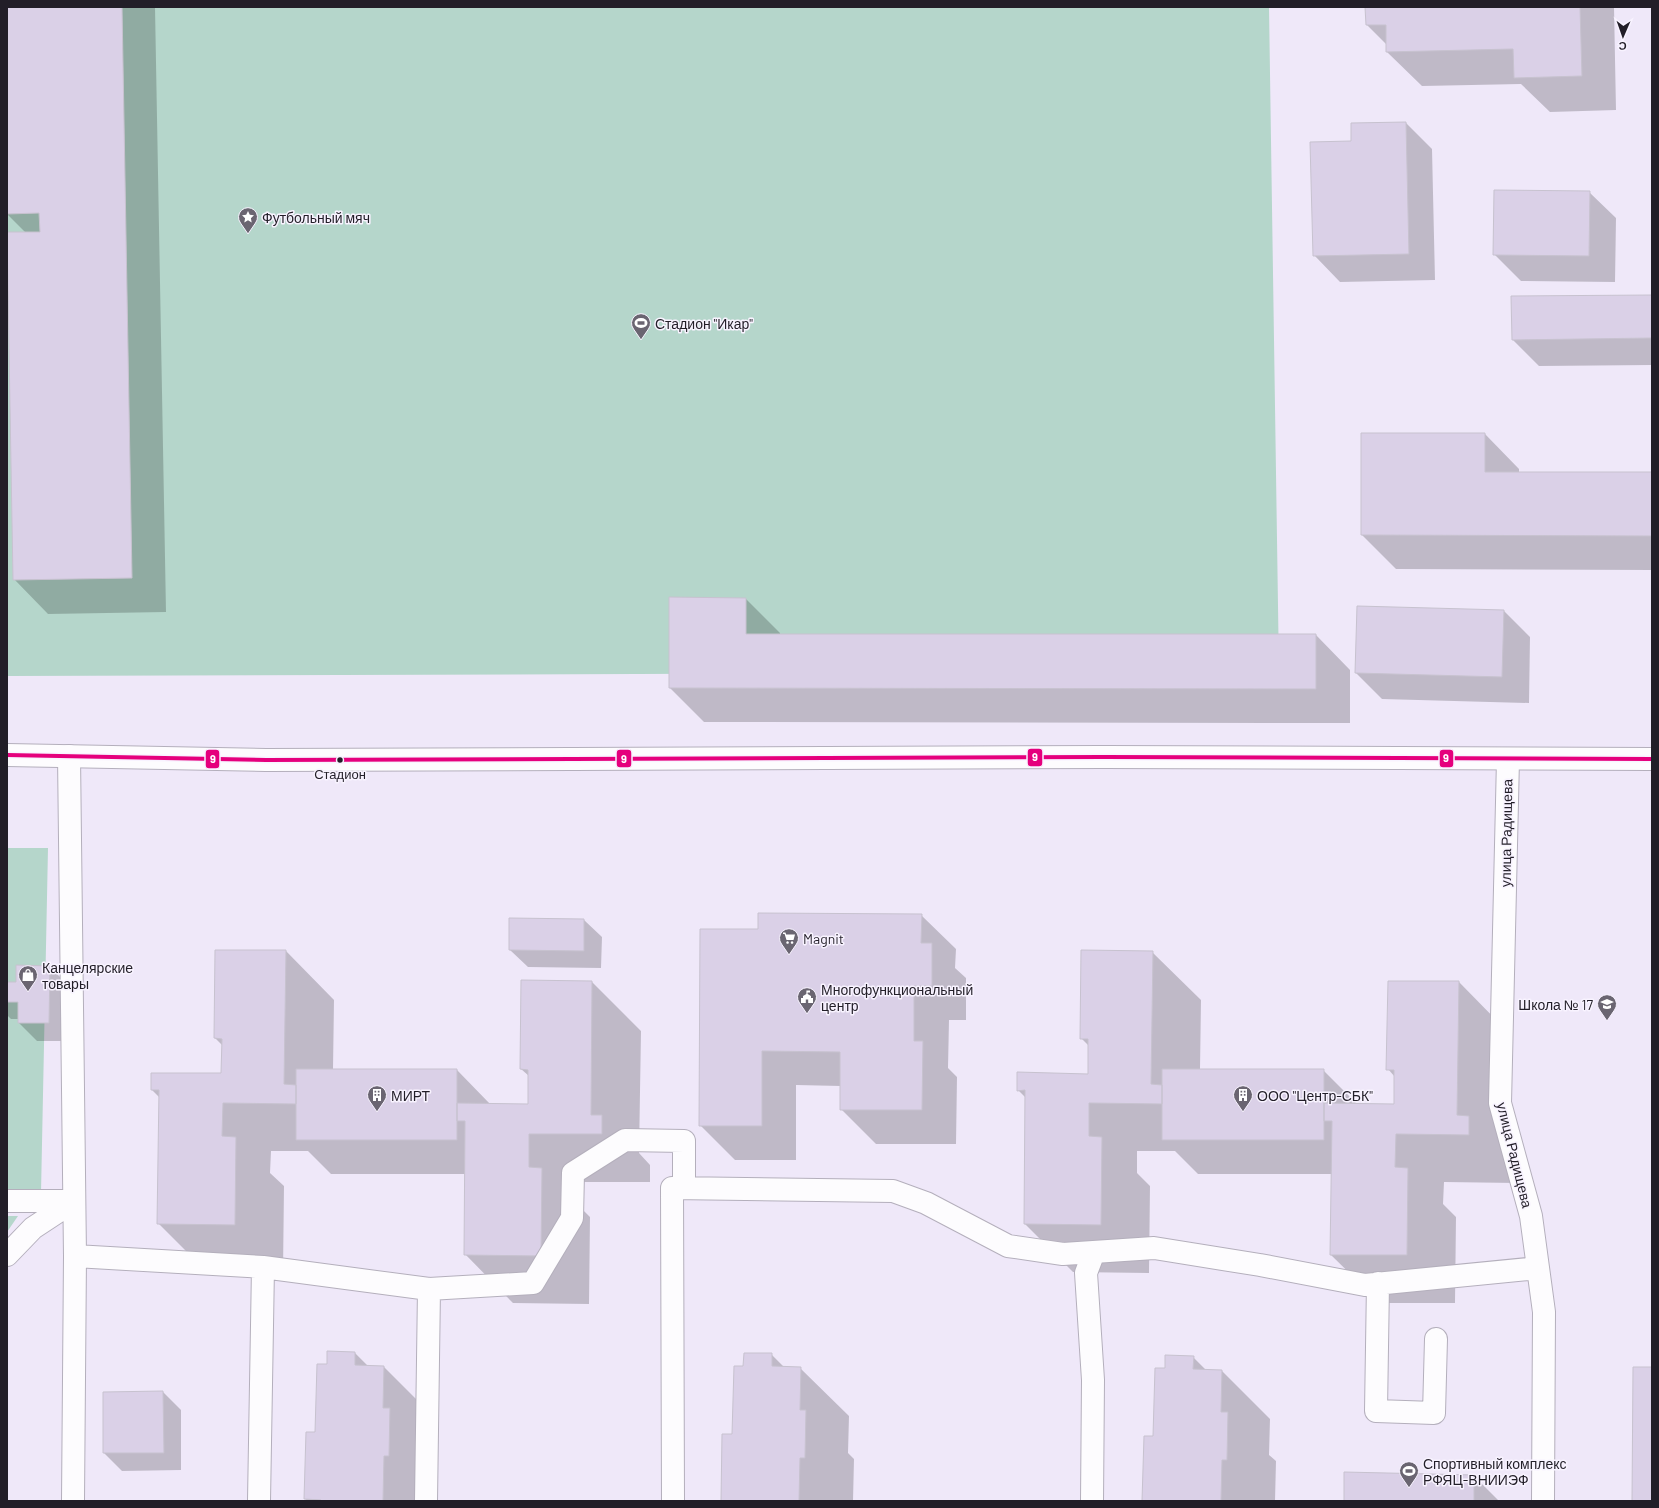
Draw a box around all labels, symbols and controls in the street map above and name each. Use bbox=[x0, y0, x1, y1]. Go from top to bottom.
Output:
north arrow bbox=[1603, 16, 1643, 56]
text: С bbox=[1618, 40, 1627, 53]
place icon: Футбольный мяч bbox=[237, 206, 259, 234]
place label: Футбольный мяч bbox=[262, 209, 370, 226]
sports icon: Стадион "Икар" bbox=[630, 312, 652, 340]
place label: Стадион "Икар" bbox=[655, 315, 753, 332]
line badge: 9 bbox=[1027, 748, 1043, 767]
line badge: 9 bbox=[205, 749, 220, 769]
line badge: 9 bbox=[616, 749, 632, 768]
line badge: 9 bbox=[1439, 749, 1454, 768]
text: 9 bbox=[1032, 750, 1038, 763]
text: 9 bbox=[1443, 751, 1449, 764]
text: 9 bbox=[210, 752, 216, 765]
text: 9 bbox=[621, 752, 627, 765]
marker: Стадион bbox=[335, 755, 345, 765]
place label: Стадион bbox=[314, 766, 366, 782]
street label: улица Радищева bbox=[1497, 779, 1515, 887]
supermarket icon: Magnit bbox=[778, 927, 800, 955]
place label: Magnit bbox=[803, 930, 844, 947]
place label: Канцелярские товары bbox=[42, 959, 133, 992]
shop icon: Канцелярские товары bbox=[17, 964, 39, 992]
place label: Многофункциональный центр bbox=[821, 981, 973, 1014]
public building icon: Многофункциональный центр bbox=[796, 986, 818, 1014]
school or university icon: Школа № 17 bbox=[1596, 993, 1618, 1021]
place label: Школа № 17 bbox=[1518, 996, 1593, 1013]
building icon: МИРТ bbox=[366, 1084, 388, 1112]
building icon: ООО "Центр-СБК" bbox=[1232, 1084, 1254, 1112]
place label: МИРТ bbox=[391, 1087, 430, 1104]
place label: ООО "Центр-СБК" bbox=[1257, 1087, 1373, 1104]
street label: улица Радищева bbox=[1494, 1100, 1536, 1210]
place label: Спортивный комплекс РФЯЦ-ВНИИЭФ bbox=[1423, 1455, 1567, 1488]
sports icon: Спортивный комплекс РФЯЦ-ВНИИЭФ bbox=[1398, 1460, 1420, 1488]

